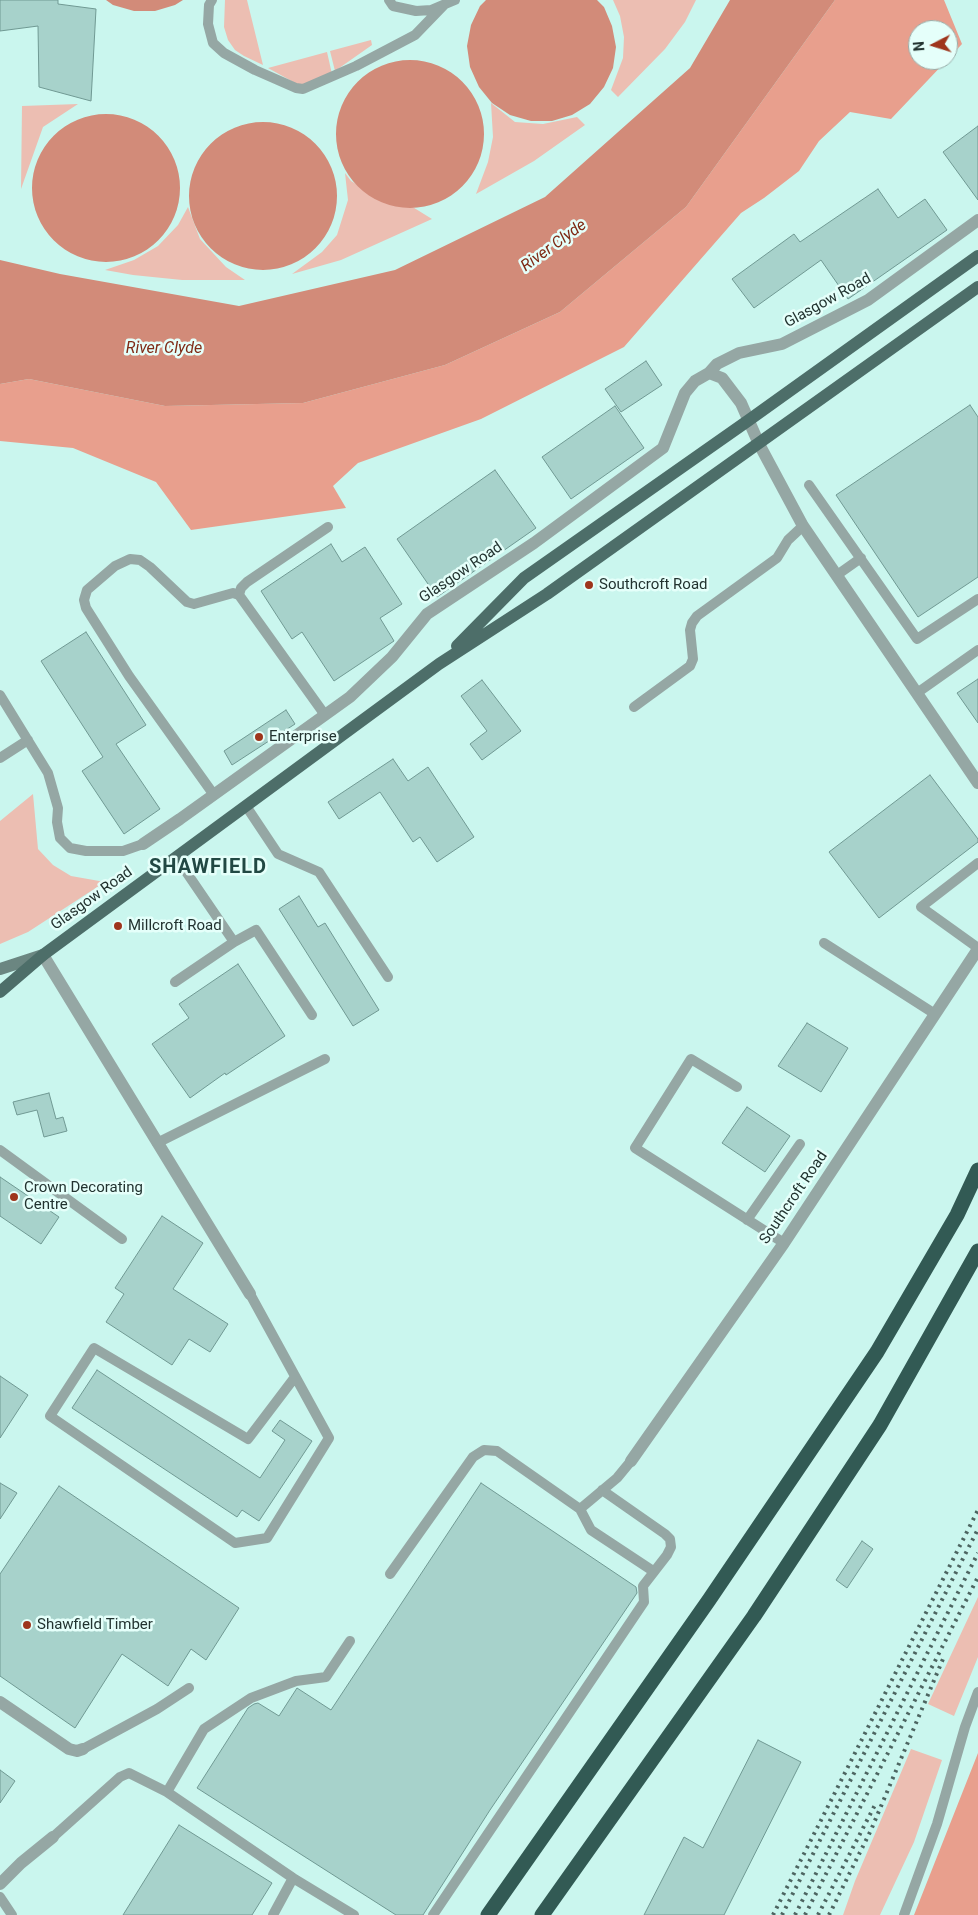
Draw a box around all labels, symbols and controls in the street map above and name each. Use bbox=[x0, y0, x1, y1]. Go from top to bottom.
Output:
north arrow bbox=[908, 20, 958, 70]
text: N bbox=[911, 41, 927, 52]
water label: River Clyde bbox=[518, 216, 590, 276]
street label: Glasgow Road bbox=[782, 270, 874, 332]
water label: River Clyde bbox=[126, 339, 202, 359]
street label: Glasgow Road bbox=[416, 539, 506, 607]
place label: Southcroft Road bbox=[599, 576, 708, 594]
marker: Southcroft Road bbox=[583, 579, 595, 591]
place label: Enterprise bbox=[269, 728, 337, 746]
marker: Enterprise bbox=[253, 731, 265, 743]
district label: SHAWFIELD bbox=[148, 856, 268, 880]
street label: Glasgow Road bbox=[48, 863, 136, 935]
place label: Millcroft Road bbox=[128, 917, 222, 935]
marker: Millcroft Road bbox=[112, 920, 124, 932]
street label: Southcroft Road bbox=[756, 1148, 832, 1248]
place label: Crown Decorating Centre bbox=[24, 1179, 143, 1214]
marker: Crown Decorating Centre bbox=[8, 1191, 20, 1203]
place label: Shawfield Timber bbox=[37, 1616, 153, 1634]
marker: Shawfield Timber bbox=[21, 1619, 33, 1631]

